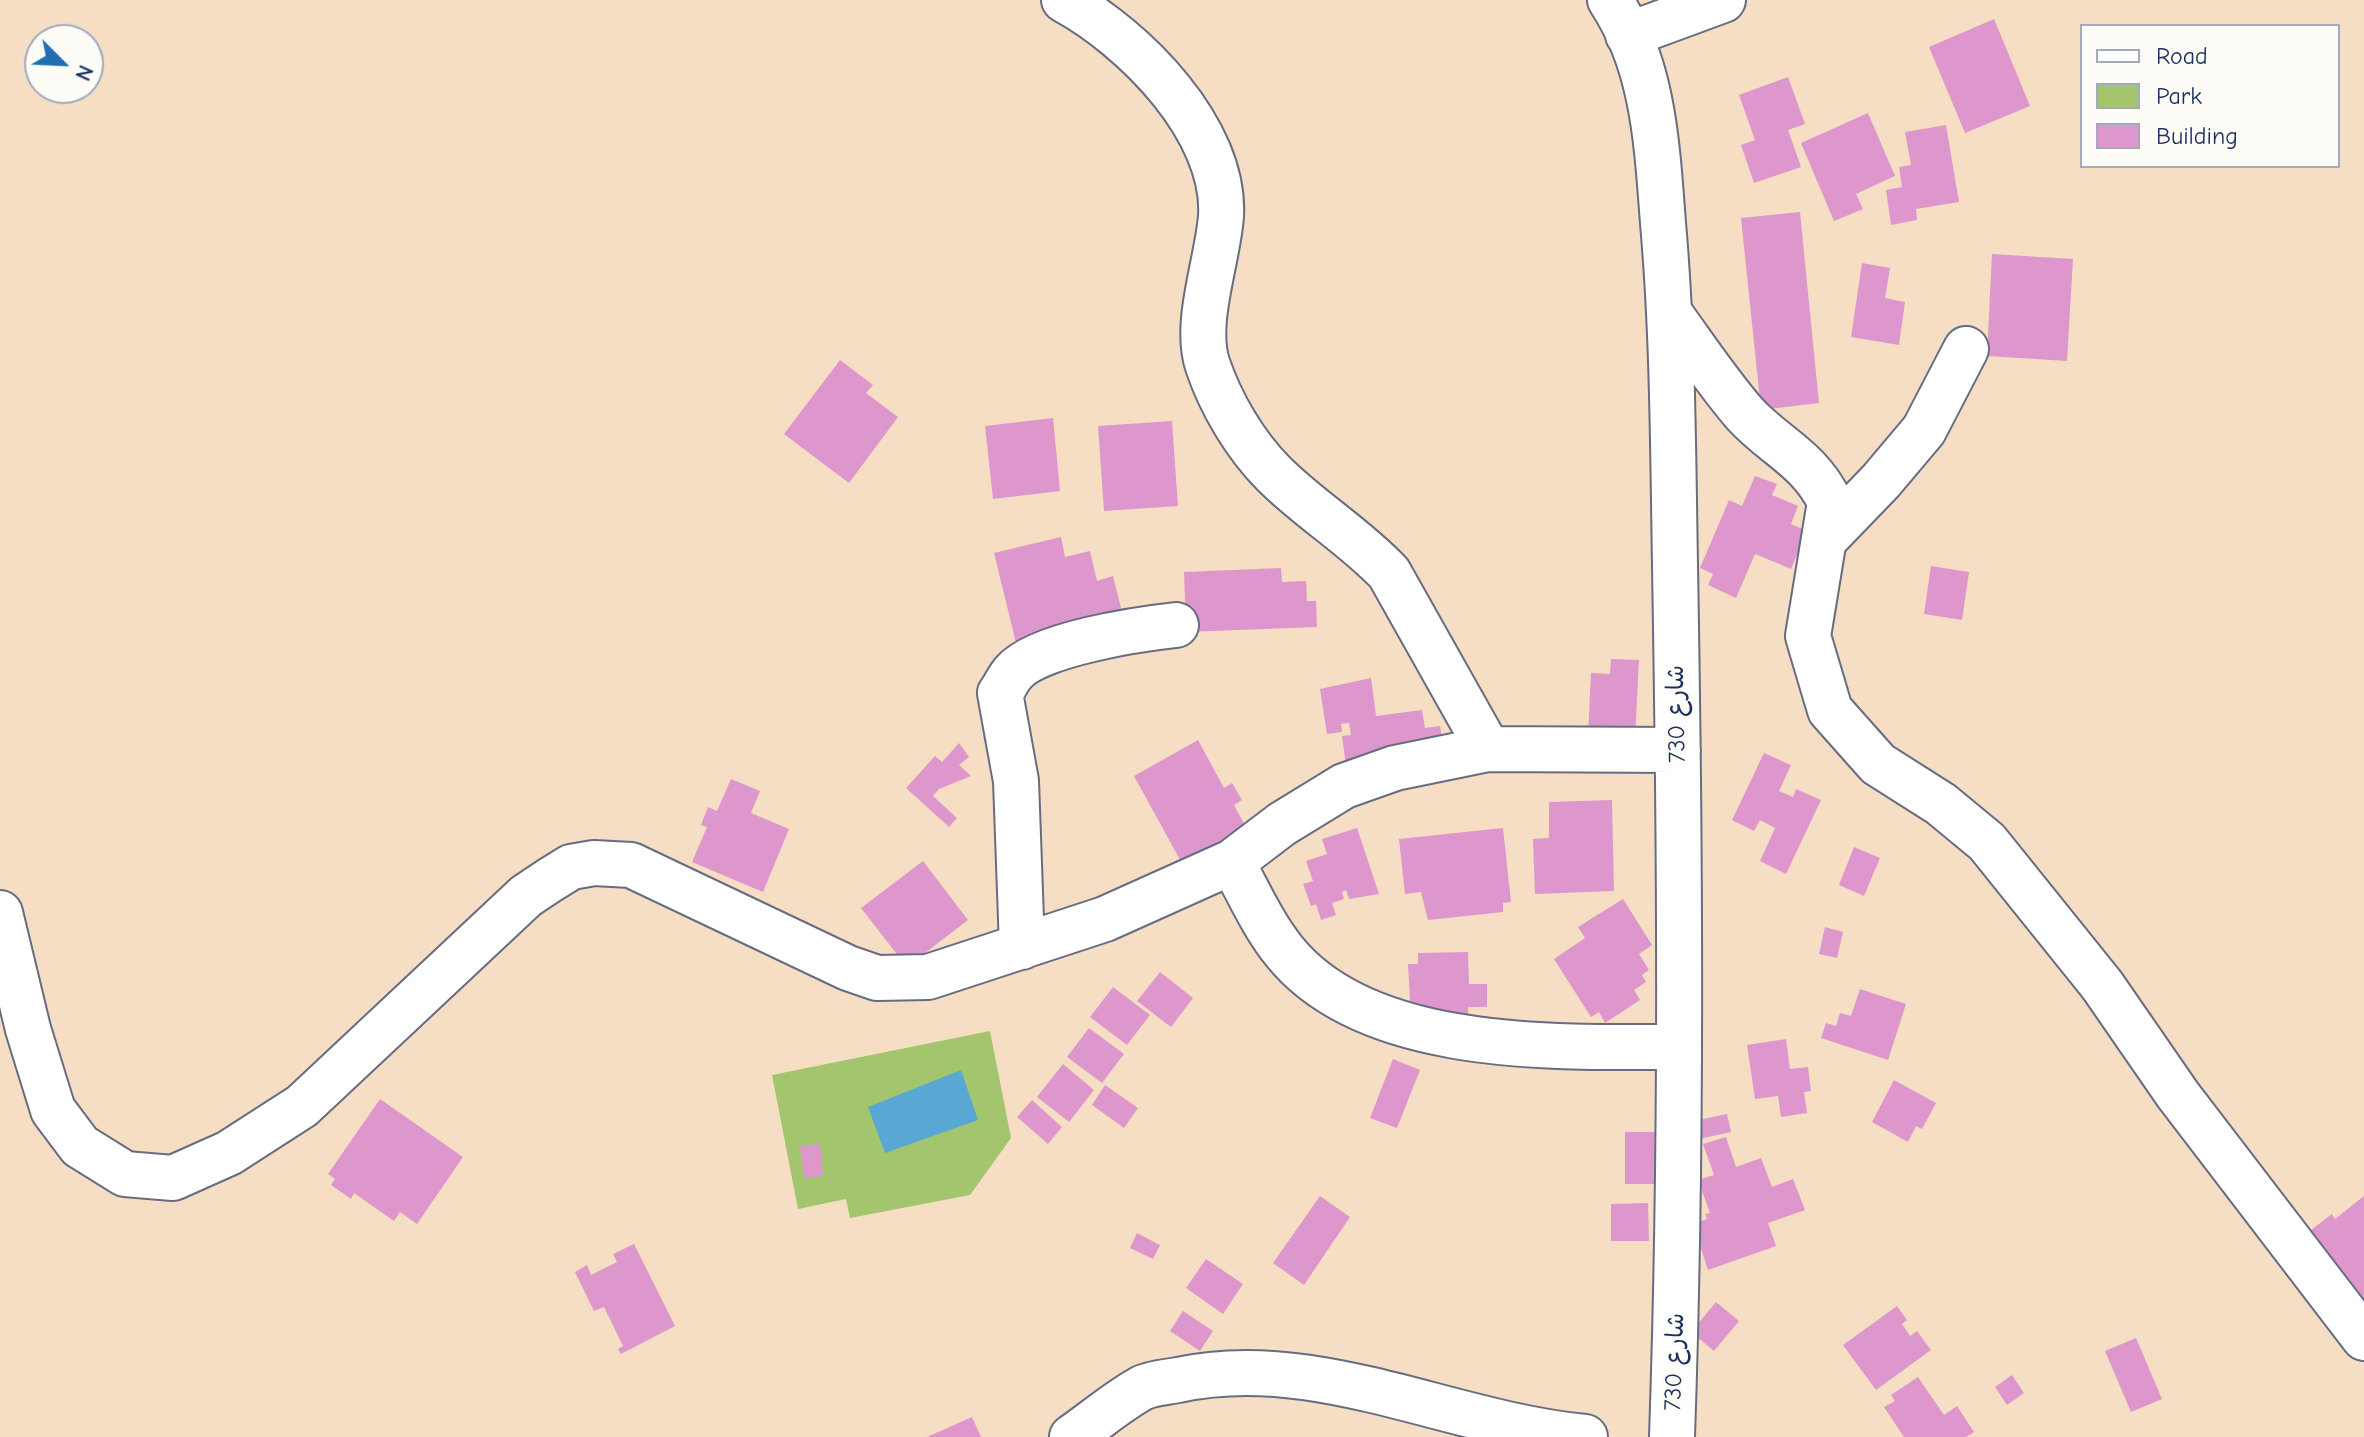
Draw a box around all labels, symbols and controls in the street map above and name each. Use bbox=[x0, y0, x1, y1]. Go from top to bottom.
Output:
north arrow bbox=[24, 24, 104, 104]
legend bbox=[2080, 24, 2340, 168]
text: Road bbox=[2156, 42, 2208, 70]
text: N bbox=[69, 61, 99, 85]
text: Park bbox=[2156, 82, 2202, 110]
text: Building bbox=[2156, 122, 2238, 150]
street label: شارع 730 bbox=[1662, 665, 1692, 763]
street label: شارع 730 bbox=[1659, 1312, 1691, 1412]

